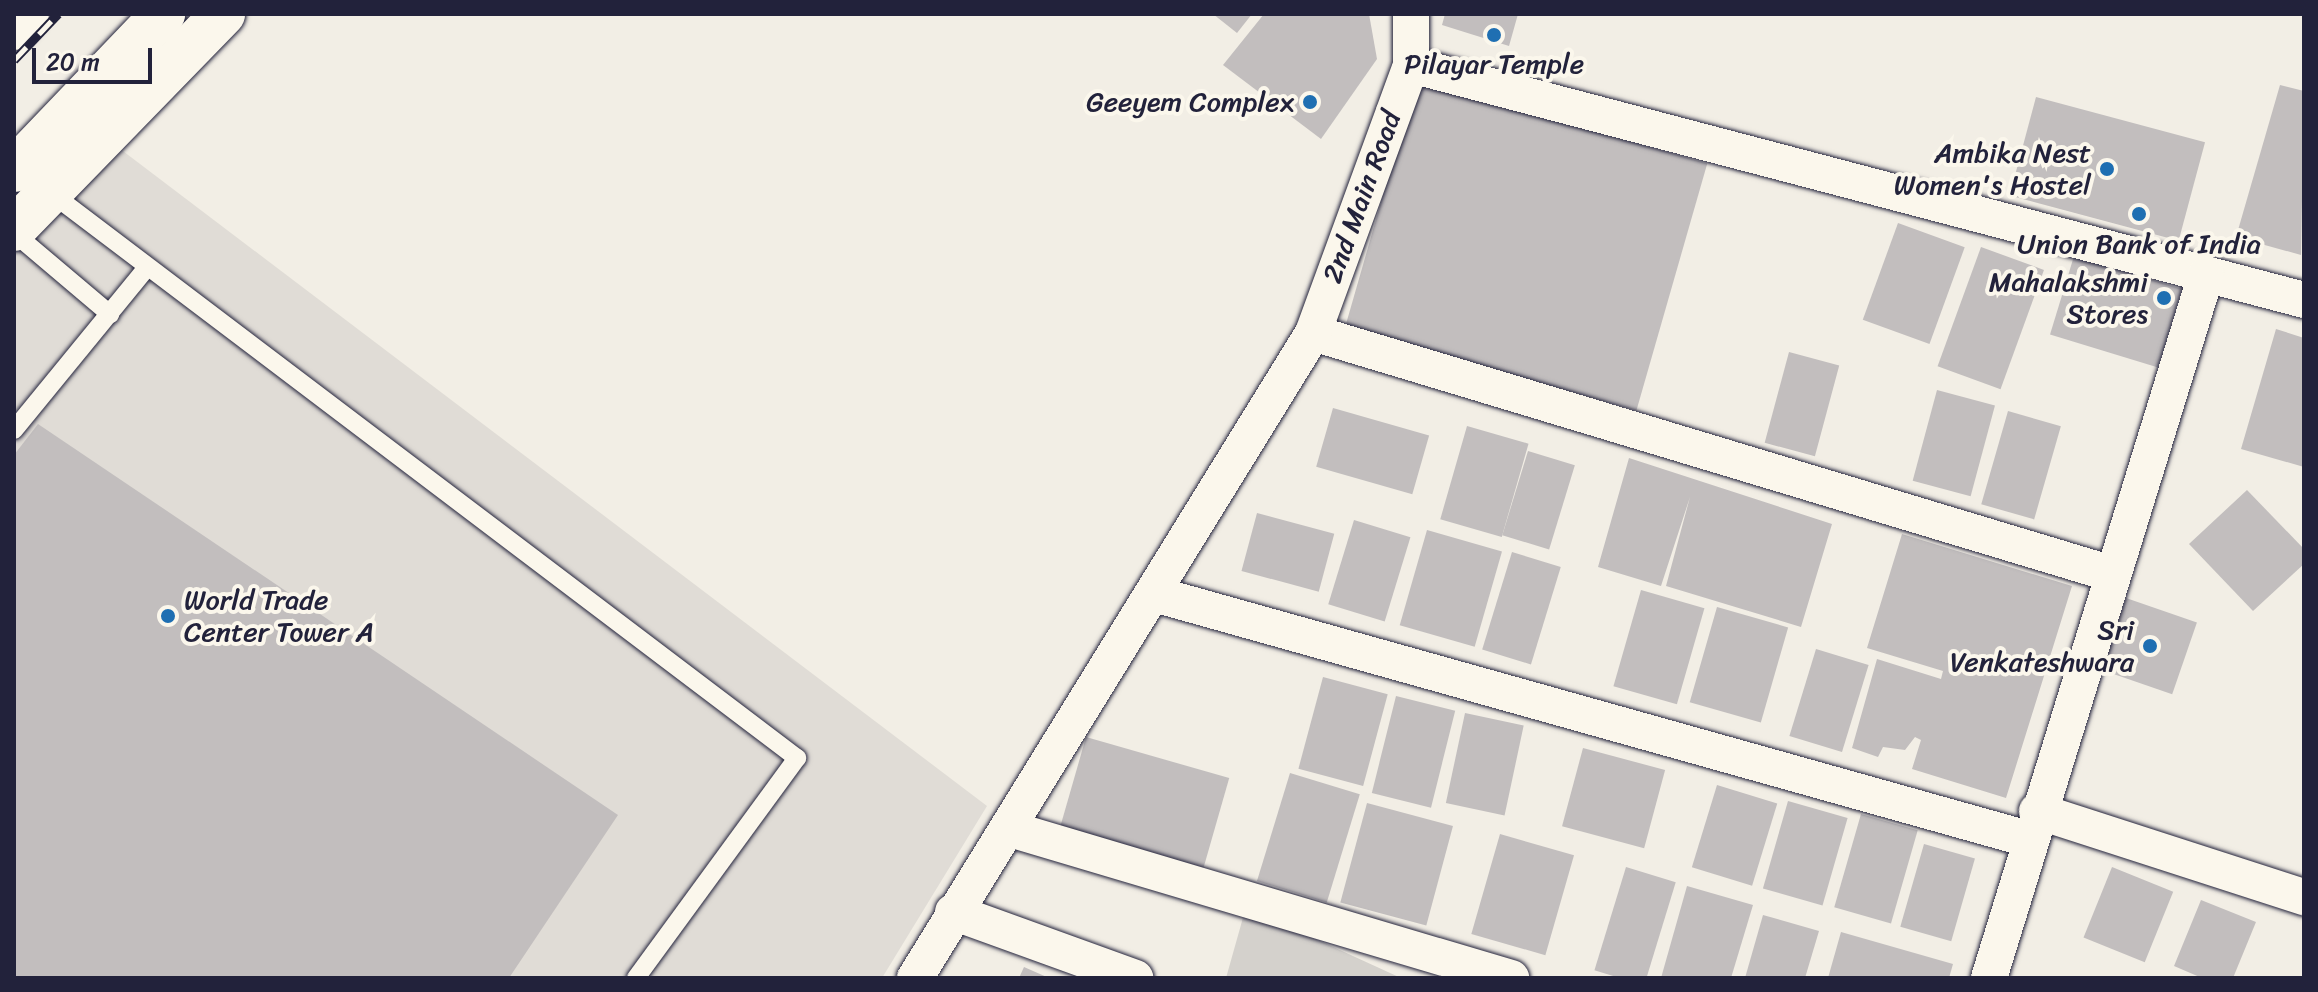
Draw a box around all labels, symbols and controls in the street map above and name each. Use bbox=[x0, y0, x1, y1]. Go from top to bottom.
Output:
marker: Pilayar Temple bbox=[1485, 26, 1503, 44]
scale bar bbox=[36, 32, 156, 82]
text: 20 m bbox=[46, 41, 100, 83]
place label: Pilayar Temple bbox=[1404, 47, 1584, 81]
place label: Geeyem Complex bbox=[1086, 85, 1294, 119]
marker: Geeyem Complex bbox=[1301, 93, 1319, 111]
street label: 2nd Main Road bbox=[1315, 107, 1409, 287]
place label: Ambika Nest Women's Hostel bbox=[1893, 136, 2091, 202]
marker: Ambika Nest Women's Hostel bbox=[2098, 160, 2116, 178]
marker: Union Bank of India bbox=[2130, 205, 2148, 223]
place label: Union Bank of India bbox=[2017, 227, 2261, 261]
place label: Mahalakshmi Stores bbox=[1989, 265, 2148, 331]
marker: Mahalakshmi Stores bbox=[2155, 289, 2173, 307]
place label: World Trade Center Tower A bbox=[184, 583, 374, 649]
marker: World Trade Center Tower A bbox=[159, 607, 177, 625]
place label: Sri Venkateshwara bbox=[1950, 613, 2134, 679]
marker: Sri Venkateshwara bbox=[2141, 637, 2159, 655]

